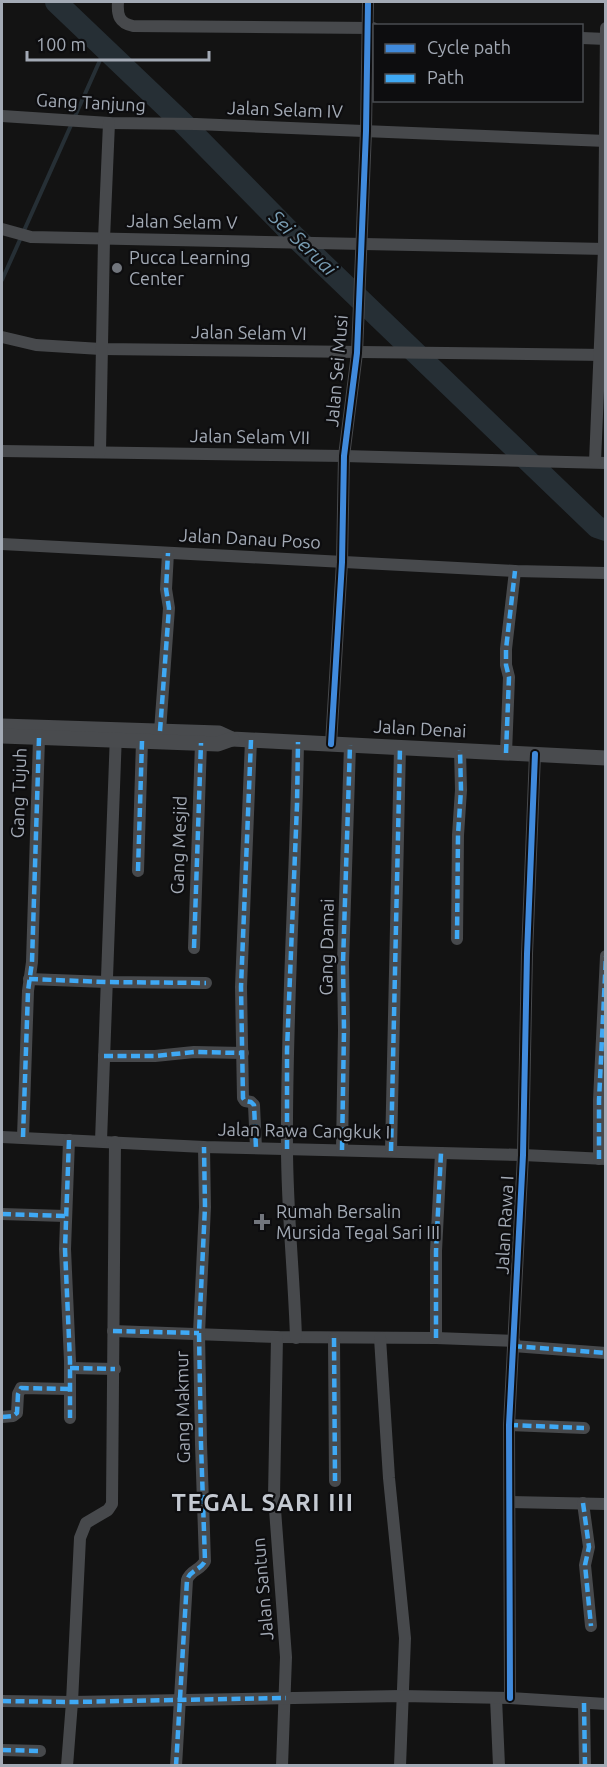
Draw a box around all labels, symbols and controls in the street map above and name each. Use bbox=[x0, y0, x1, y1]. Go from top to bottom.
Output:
scale bar bbox=[27, 24, 208, 62]
legend bbox=[373, 24, 583, 102]
text: 100 m bbox=[36, 34, 86, 54]
text: Cycle path bbox=[427, 37, 511, 57]
text: Path bbox=[427, 67, 464, 87]
street label: Gang Tanjung bbox=[36, 89, 147, 115]
street label: Jalan Selam IV bbox=[227, 97, 344, 121]
water label: Sei Seruai bbox=[264, 204, 342, 281]
street label: Jalan Selam V bbox=[126, 210, 238, 232]
place label: Pucca Learning Center bbox=[129, 247, 251, 288]
marker: Pucca Learning Center bbox=[110, 261, 124, 275]
street label: Jalan Sei Musi bbox=[321, 314, 351, 428]
street label: Jalan Selam VI bbox=[191, 321, 307, 343]
street label: Jalan Selam VII bbox=[190, 425, 310, 447]
street label: Jalan Danau Poso bbox=[179, 524, 321, 552]
street label: Jalan Denai bbox=[373, 716, 467, 740]
street label: Gang Tujuh bbox=[6, 747, 30, 839]
street label: Gang Mesjid bbox=[166, 795, 190, 895]
street label: Gang Damai bbox=[315, 898, 337, 996]
street label: Jalan Rawa Cangkuk I bbox=[218, 1118, 390, 1142]
street label: Jalan Rawa I bbox=[491, 1175, 517, 1275]
place label: Rumah Bersalin Mursida Tegal Sari III bbox=[276, 1201, 440, 1242]
marker: Rumah Bersalin Mursida Tegal Sari III bbox=[253, 1213, 271, 1231]
street label: Gang Makmur bbox=[171, 1350, 193, 1463]
district label: TEGAL SARI III bbox=[172, 1489, 354, 1516]
street label: Jalan Santun bbox=[248, 1537, 276, 1641]

